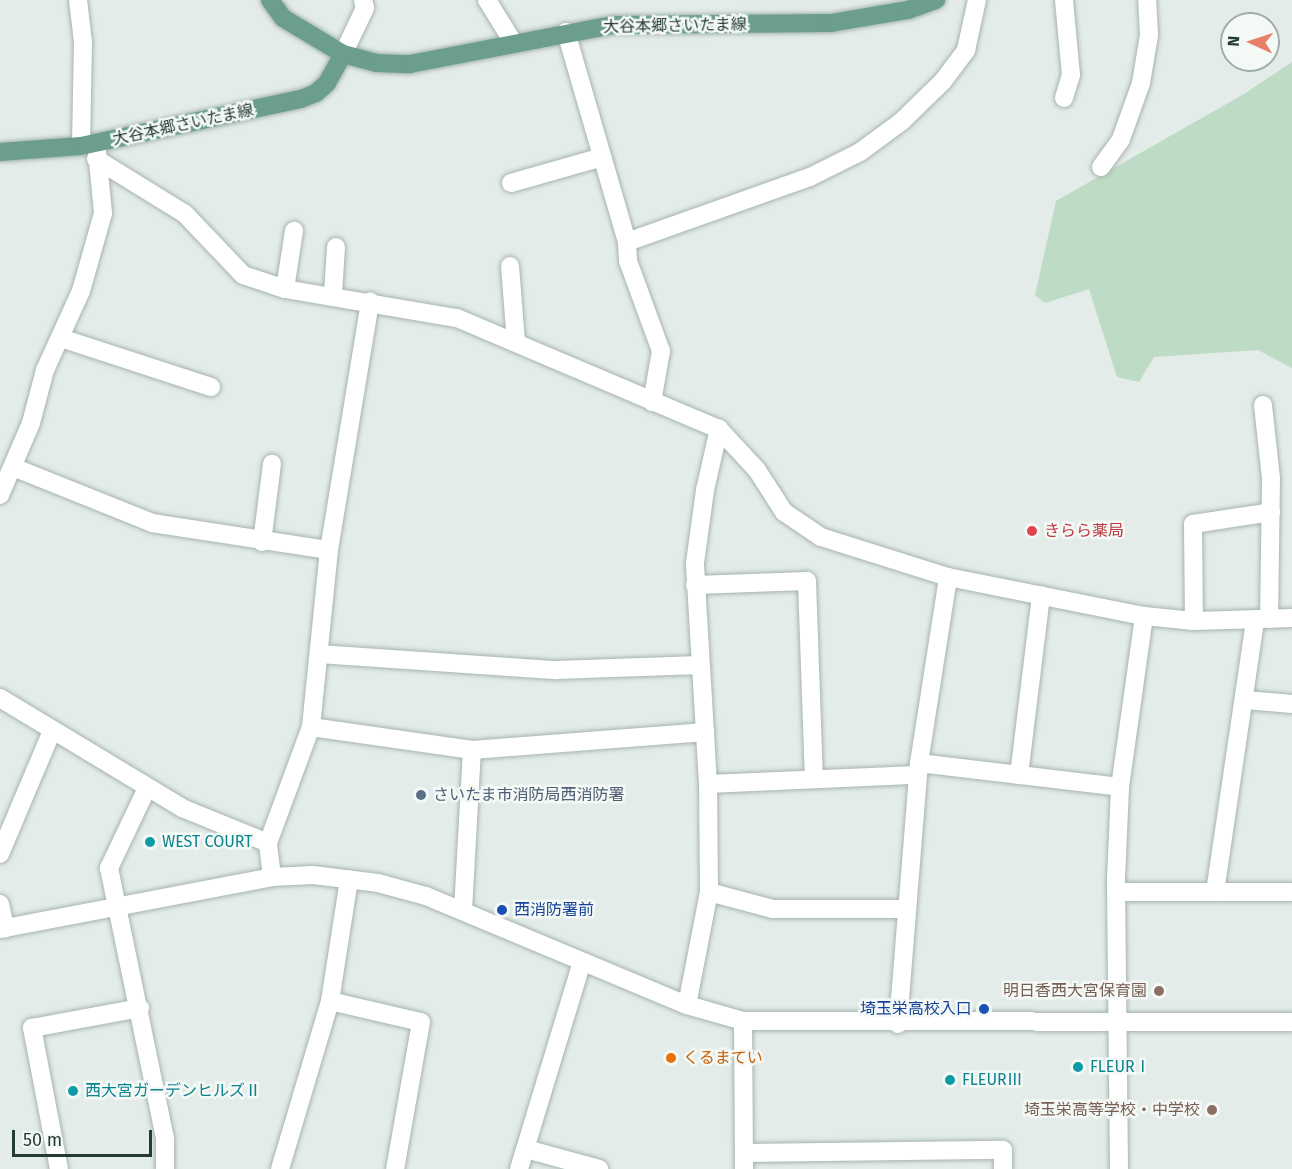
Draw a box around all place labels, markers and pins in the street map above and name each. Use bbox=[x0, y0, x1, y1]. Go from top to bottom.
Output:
place label: きらら薬局 bbox=[1044, 521, 1124, 541]
marker: きらら薬局 bbox=[1025, 524, 1039, 538]
place label: さいたま市消防局西消防署 bbox=[433, 785, 625, 805]
marker: さいたま市消防局西消防署 bbox=[414, 788, 428, 802]
place label: WEST COURT bbox=[162, 832, 252, 852]
marker: WEST COURT bbox=[143, 835, 157, 849]
place label: 西消防署前 bbox=[514, 900, 594, 920]
marker: 西消防署前 bbox=[495, 903, 509, 917]
place label: 明日香西大宮保育園 bbox=[1003, 981, 1147, 1001]
marker: 明日香西大宮保育園 bbox=[1152, 984, 1166, 998]
place label: 埼玉栄高校入口 bbox=[860, 999, 972, 1019]
marker: 埼玉栄高校入口 bbox=[977, 1002, 991, 1016]
place label: くるまてい bbox=[683, 1048, 763, 1068]
marker: くるまてい bbox=[664, 1051, 678, 1065]
place label: FLEURⅠ bbox=[1090, 1057, 1151, 1077]
marker: FLEURⅠ bbox=[1071, 1060, 1085, 1074]
place label: FLEURⅢ bbox=[962, 1070, 1023, 1090]
marker: FLEURⅢ bbox=[943, 1073, 957, 1087]
place label: 西大宮ガーデンヒルズⅡ bbox=[85, 1081, 261, 1101]
marker: 西大宮ガーデンヒルズⅡ bbox=[66, 1084, 80, 1098]
place label: 埼玉栄高等学校・中学校 bbox=[1024, 1100, 1200, 1120]
marker: 埼玉栄高等学校・中学校 bbox=[1205, 1103, 1219, 1117]

